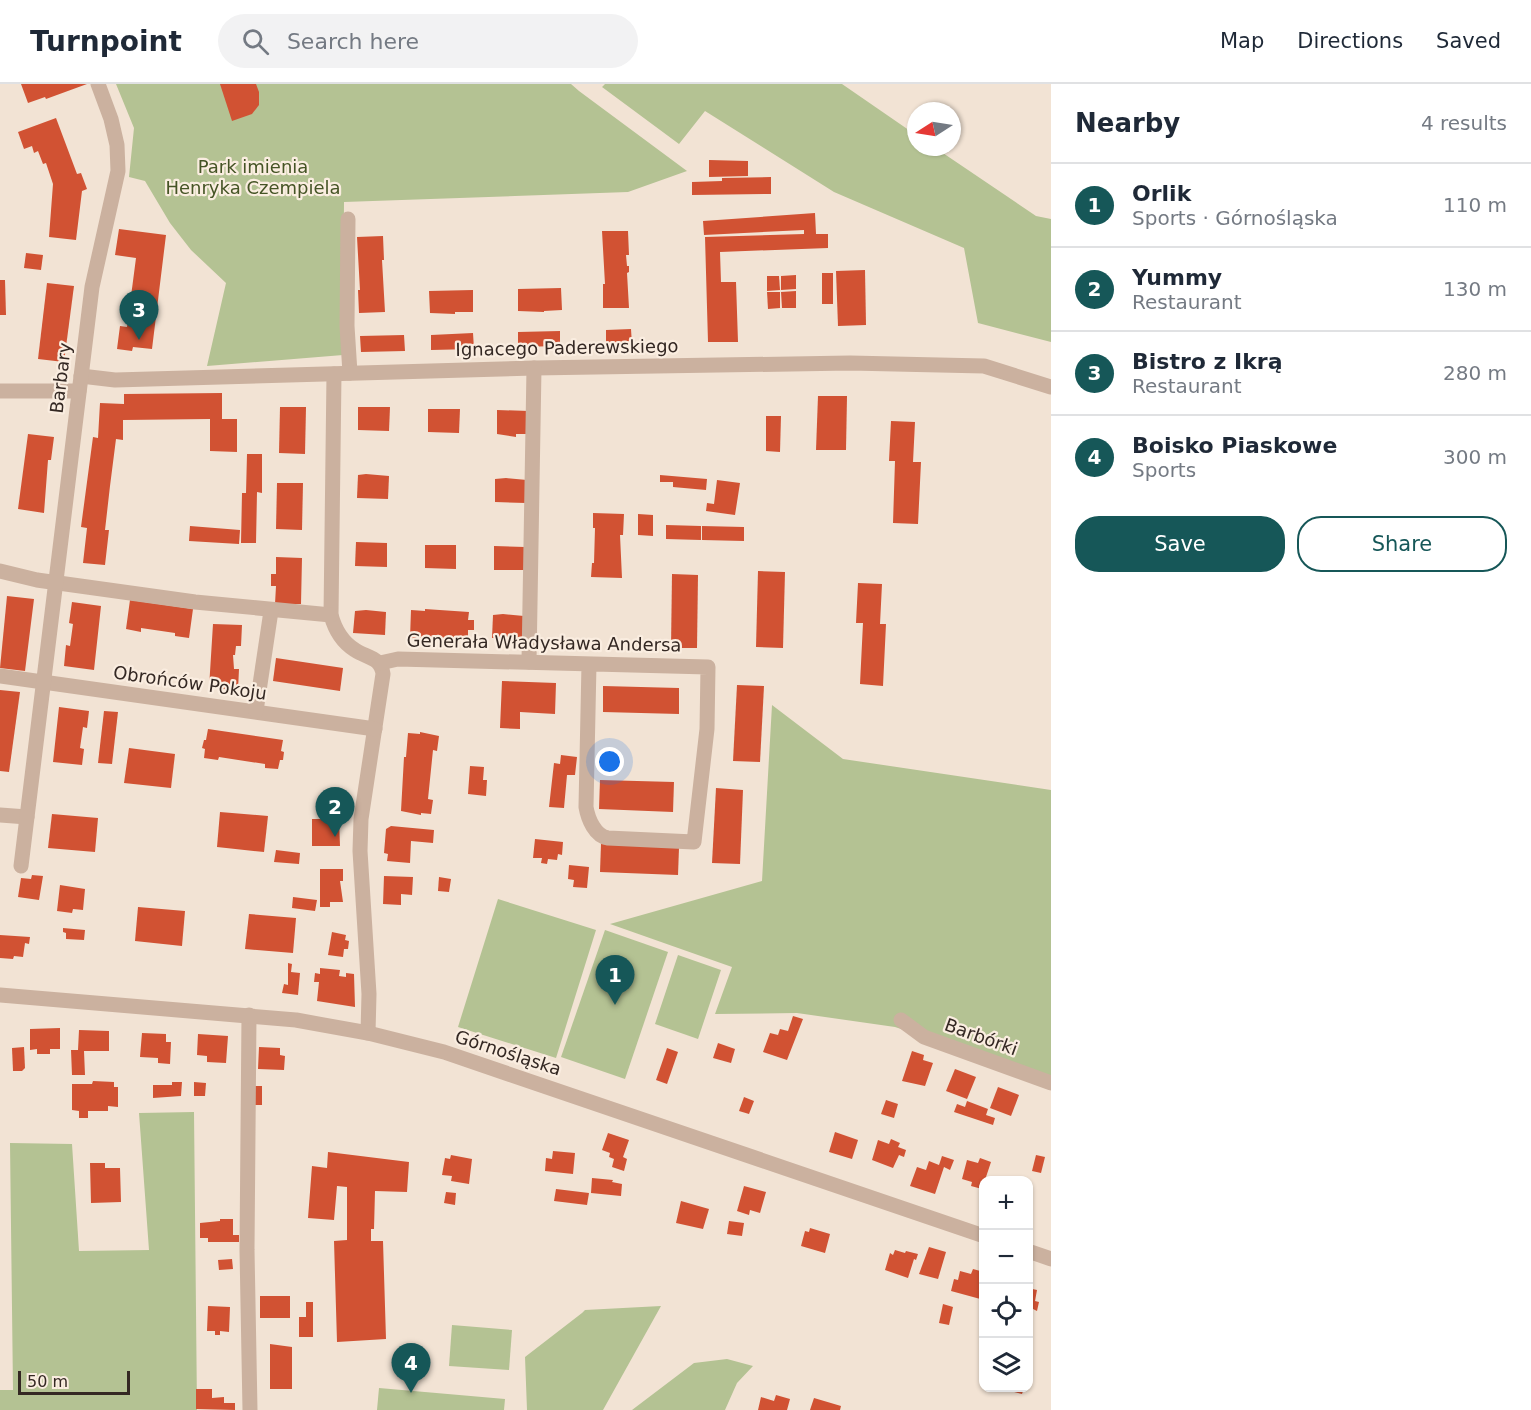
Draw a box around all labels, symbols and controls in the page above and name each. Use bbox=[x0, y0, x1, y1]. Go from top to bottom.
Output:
search box bbox=[218, 14, 638, 68]
text: Turnpoint bbox=[30, 25, 182, 58]
icon: search bbox=[239, 25, 272, 58]
text: Search here bbox=[287, 29, 419, 54]
text: Map bbox=[1220, 29, 1264, 53]
text: Directions bbox=[1297, 29, 1403, 53]
text: Saved bbox=[1436, 29, 1501, 53]
north arrow bbox=[907, 102, 961, 156]
text: Nearby bbox=[1075, 108, 1180, 138]
text: 4 results bbox=[1421, 111, 1507, 135]
park label: Park imienia Henryka Czempiela bbox=[165, 156, 341, 198]
text: Orlik bbox=[1132, 181, 1191, 206]
text: 1 bbox=[1088, 193, 1101, 217]
text: 110 m bbox=[1443, 193, 1507, 217]
text: Sports · Górnośląska bbox=[1132, 206, 1338, 230]
text: Yummy bbox=[1132, 265, 1222, 290]
text: 2 bbox=[1088, 277, 1101, 301]
text: 130 m bbox=[1443, 277, 1507, 301]
pin: 3 bbox=[120, 290, 158, 340]
text: Restaurant bbox=[1132, 290, 1242, 314]
street label: Ignacego Paderewskiego bbox=[455, 335, 679, 360]
street label: Barbary bbox=[46, 341, 75, 415]
text: Bistro z Ikrą bbox=[1132, 349, 1283, 374]
text: 3 bbox=[1088, 361, 1101, 385]
text: 280 m bbox=[1443, 361, 1507, 385]
text: Restaurant bbox=[1132, 374, 1242, 398]
text: Boisko Piaskowe bbox=[1132, 433, 1337, 458]
text: 4 bbox=[1088, 445, 1101, 469]
text: 300 m bbox=[1443, 445, 1507, 469]
text: Sports bbox=[1132, 458, 1196, 482]
button: Save bbox=[1075, 516, 1285, 572]
button: Share bbox=[1297, 516, 1507, 572]
street label: Generała Władysława Andersa bbox=[406, 630, 682, 655]
street label: Obrońców Pokoju bbox=[112, 661, 268, 704]
your location bbox=[595, 747, 624, 776]
pin: 2 bbox=[316, 788, 354, 837]
pin: 1 bbox=[596, 956, 634, 1005]
street label: Barbórki bbox=[942, 1014, 1020, 1059]
street label: Górnośląska bbox=[452, 1025, 564, 1080]
map controls bbox=[979, 1176, 1033, 1392]
button: + bbox=[979, 1176, 1033, 1230]
button: − bbox=[979, 1230, 1033, 1284]
button: locate bbox=[979, 1284, 1033, 1338]
button: layers bbox=[979, 1338, 1033, 1392]
pin: 4 bbox=[392, 1344, 430, 1393]
scale bar bbox=[18, 1368, 130, 1396]
text: 50 m bbox=[27, 1372, 68, 1391]

